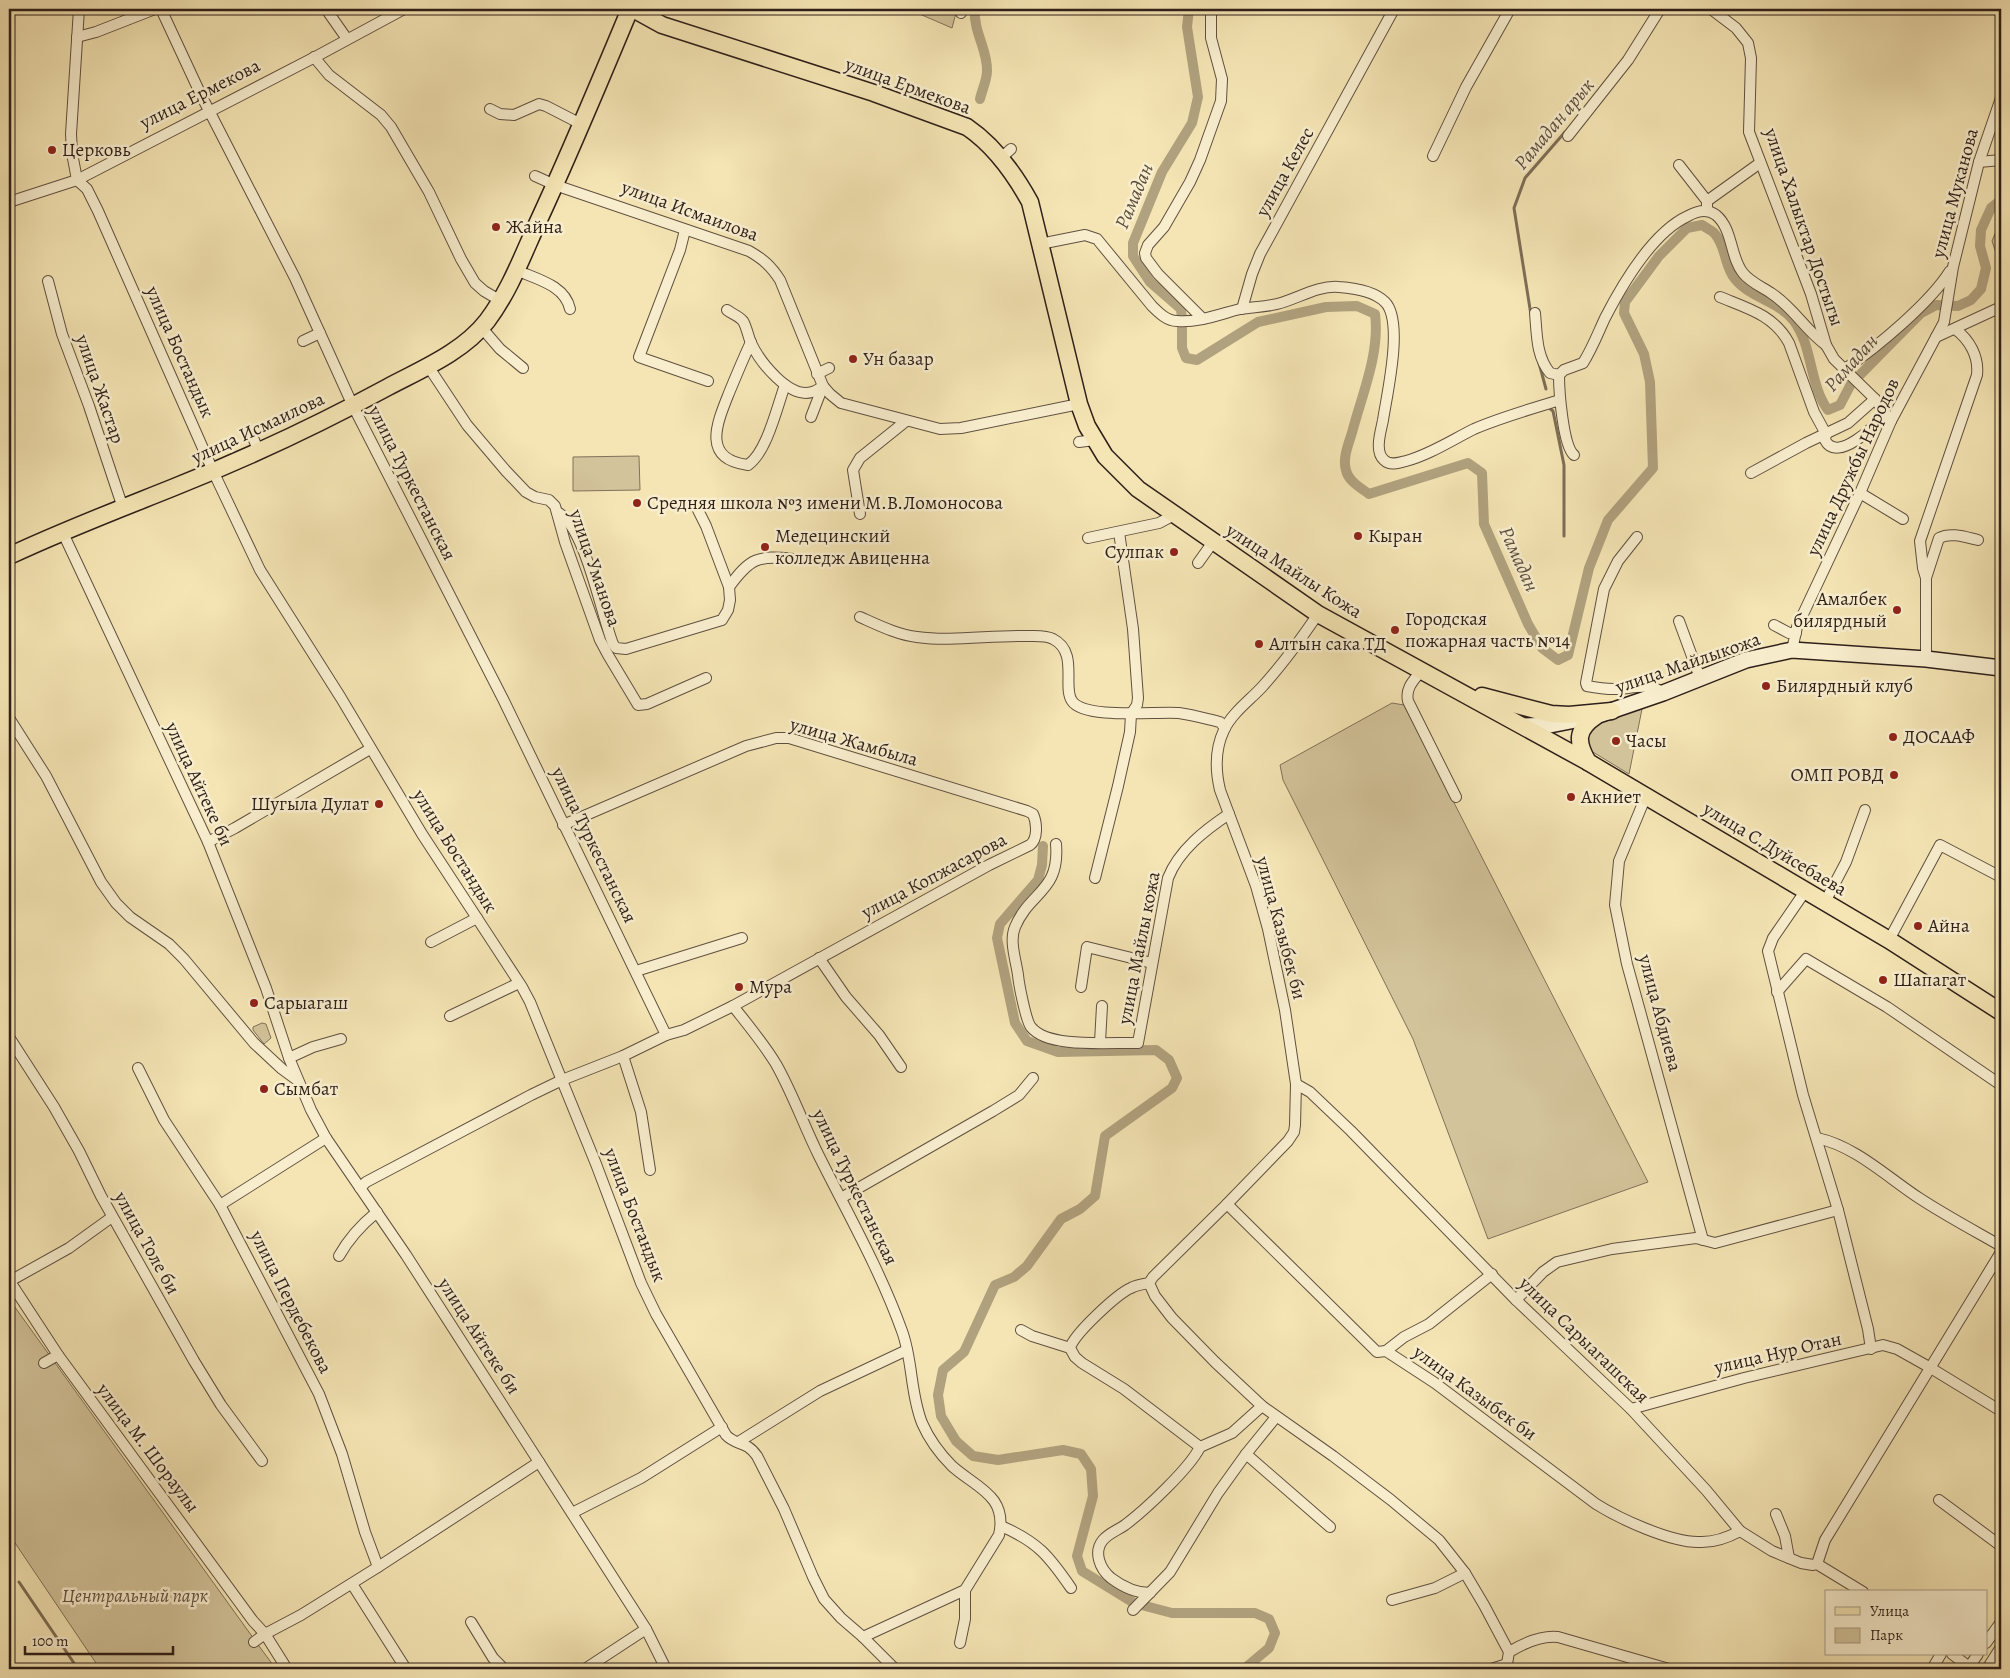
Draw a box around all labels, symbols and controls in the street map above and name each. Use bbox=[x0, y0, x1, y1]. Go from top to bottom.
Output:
street label: улица Ермекова bbox=[841, 51, 975, 121]
street label: улица Ермекова bbox=[135, 52, 265, 136]
water label: Рамадан арык bbox=[1508, 72, 1600, 176]
street label: улица Келес bbox=[1249, 122, 1320, 222]
street label: улица Халыктар Достыгы bbox=[1758, 124, 1850, 330]
street label: улица Муканова bbox=[1925, 125, 1985, 262]
place label: Церковь bbox=[62, 137, 131, 163]
marker: Церковь bbox=[46, 144, 58, 156]
water label: Рамадан bbox=[1108, 159, 1160, 233]
street label: улица Исмаилова bbox=[617, 174, 762, 248]
place label: Жайна bbox=[506, 214, 563, 240]
marker: Жайна bbox=[490, 221, 502, 233]
street label: улица Бостандык bbox=[139, 281, 221, 422]
water label: Рамадан bbox=[1818, 328, 1884, 398]
street label: улица Жастар bbox=[69, 330, 131, 447]
place label: Ун базар bbox=[863, 346, 934, 372]
marker: Ун базар bbox=[847, 353, 859, 365]
street label: улица Дружбы Народов bbox=[1800, 374, 1906, 561]
street label: улица Исмаилова bbox=[186, 386, 329, 471]
street label: улица Туркестанская bbox=[361, 400, 462, 565]
place label: Средняя школа №3 имени М.В.Ломоносова bbox=[647, 490, 1003, 516]
marker: Средняя школа №3 имени М.В.Ломоносова bbox=[631, 497, 643, 509]
street label: улица Уманова bbox=[562, 505, 627, 630]
street label: улица Майлы Кожа bbox=[1220, 517, 1367, 625]
water label: Рамадан bbox=[1493, 522, 1545, 596]
place label: Медецинский колледж Авиценна bbox=[775, 523, 930, 571]
place label: Кыран bbox=[1368, 523, 1423, 549]
marker: Кыран bbox=[1352, 530, 1364, 542]
place label: Сулпак bbox=[1105, 539, 1164, 565]
marker: Медецинский колледж Авиценна bbox=[759, 541, 771, 553]
marker: Сулпак bbox=[1168, 546, 1180, 558]
place label: Амалбек билярдный bbox=[1793, 586, 1887, 634]
marker: Амалбек билярдный bbox=[1891, 604, 1903, 616]
place label: Городская пожарная часть №14 bbox=[1405, 606, 1571, 654]
marker: Городская пожарная часть №14 bbox=[1389, 624, 1401, 636]
street label: улица Майлыкожа bbox=[1611, 626, 1764, 700]
place label: Алтын сака ТД bbox=[1268, 631, 1386, 657]
marker: Алтын сака ТД bbox=[1253, 638, 1265, 650]
place label: Билярдный клуб bbox=[1776, 673, 1913, 699]
marker: Билярдный клуб bbox=[1760, 680, 1772, 692]
street label: улица Жамбыла bbox=[786, 711, 921, 773]
street label: улица Айтеке би bbox=[158, 717, 239, 850]
place label: ДОСААФ bbox=[1903, 724, 1975, 750]
place label: Часы bbox=[1626, 728, 1667, 754]
marker: ДОСААФ bbox=[1887, 731, 1899, 743]
marker: Часы bbox=[1610, 735, 1622, 747]
street label: улица Туркестанская bbox=[544, 762, 643, 927]
place label: ОМП РОВД bbox=[1790, 762, 1884, 788]
marker: ОМП РОВД bbox=[1888, 769, 1900, 781]
street label: улица Бостандык bbox=[406, 783, 504, 918]
place label: Акниет bbox=[1580, 784, 1641, 810]
place label: Шугыла Дулат bbox=[251, 791, 370, 817]
marker: Акниет bbox=[1565, 791, 1577, 803]
street label: улица С.Дуйсебаева bbox=[1697, 795, 1852, 902]
marker: Шугыла Дулат bbox=[373, 798, 385, 810]
street label: улица Копжасарова bbox=[856, 827, 1011, 926]
street label: улица Казыбек би bbox=[1249, 853, 1313, 1002]
street label: улица Майлы кожа bbox=[1111, 869, 1167, 1028]
place label: Айна bbox=[1927, 913, 1970, 939]
marker: Айна bbox=[1912, 920, 1924, 932]
street label: улица Абдиева bbox=[1632, 951, 1688, 1075]
place label: Шапагат bbox=[1893, 967, 1967, 993]
place label: Мура bbox=[749, 974, 792, 1000]
marker: Шапагат bbox=[1877, 974, 1889, 986]
marker: Мура bbox=[733, 981, 745, 993]
place label: Сарыагаш bbox=[264, 990, 348, 1016]
marker: Сарыагаш bbox=[248, 997, 260, 1009]
place label: Сымбат bbox=[274, 1076, 339, 1102]
marker: Сымбат bbox=[258, 1083, 270, 1095]
street label: улица Туркестанская bbox=[805, 1104, 904, 1269]
street label: улица Бостандык bbox=[597, 1143, 673, 1286]
street label: улица Толе би bbox=[107, 1186, 186, 1299]
street label: улица Пердебекова bbox=[243, 1225, 338, 1378]
street label: улица Сарыагашская bbox=[1512, 1270, 1655, 1409]
street label: улица Айтеке би bbox=[431, 1272, 526, 1399]
street label: улица Нур Отан bbox=[1711, 1326, 1844, 1380]
street label: улица Казыбек би bbox=[1407, 1339, 1542, 1447]
street label: улица М. Шораулы bbox=[90, 1377, 205, 1518]
park label: Центральный парк bbox=[62, 1583, 208, 1609]
legend bbox=[1825, 1590, 1988, 1656]
text: Улица bbox=[1870, 1601, 1909, 1621]
scale bar bbox=[25, 1623, 172, 1655]
text: Парк bbox=[1870, 1625, 1903, 1645]
text: 100 m bbox=[32, 1631, 69, 1651]

